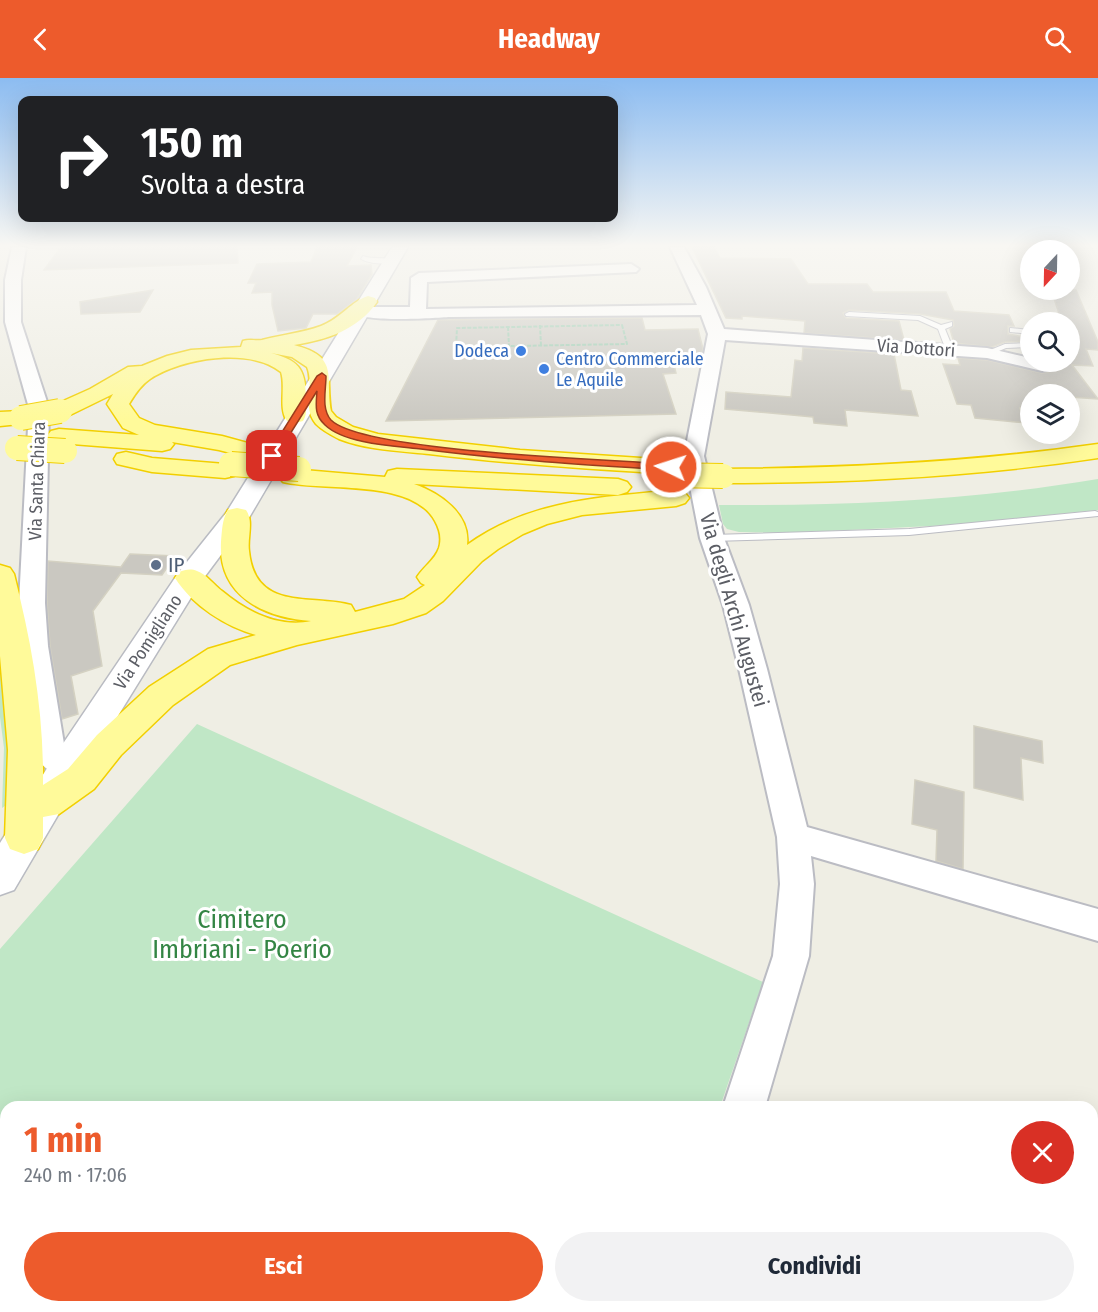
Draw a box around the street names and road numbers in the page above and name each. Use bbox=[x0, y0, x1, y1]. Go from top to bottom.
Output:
street label: Via Dottori bbox=[876, 334, 956, 362]
street label: Via Santa Chiara bbox=[24, 421, 50, 541]
street label: Via degli Archi Augustei bbox=[694, 510, 774, 710]
street label: Via Pomigliano bbox=[109, 590, 187, 694]

